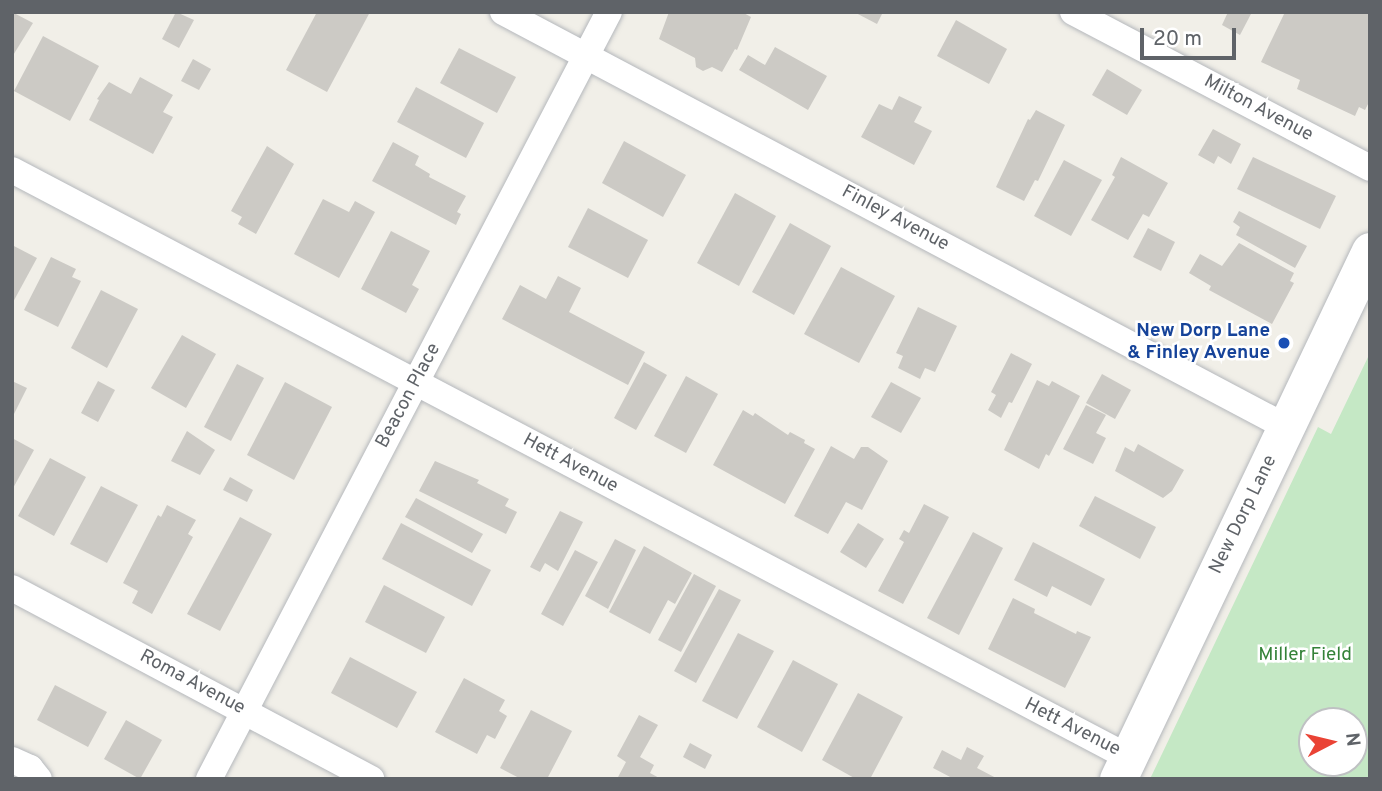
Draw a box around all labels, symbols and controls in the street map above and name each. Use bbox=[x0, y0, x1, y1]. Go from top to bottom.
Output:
scale bar bbox=[1144, 14, 1240, 58]
text: 20 m bbox=[1153, 26, 1202, 53]
street label: Milton Avenue bbox=[1199, 70, 1317, 148]
street label: Finley Avenue bbox=[837, 181, 953, 257]
place label: New Dorp Lane & Finley Avenue bbox=[1126, 321, 1270, 365]
marker: New Dorp Lane & Finley Avenue bbox=[1276, 335, 1292, 351]
street label: Beacon Place bbox=[372, 340, 446, 452]
street label: Hett Avenue bbox=[518, 429, 622, 499]
street label: New Dorp Lane bbox=[1205, 452, 1283, 578]
park label: Miller Field bbox=[1258, 645, 1352, 667]
street label: Roma Avenue bbox=[135, 646, 249, 720]
street label: Hett Avenue bbox=[1020, 694, 1124, 762]
north arrow bbox=[1298, 707, 1368, 777]
text: N bbox=[1339, 731, 1365, 748]

